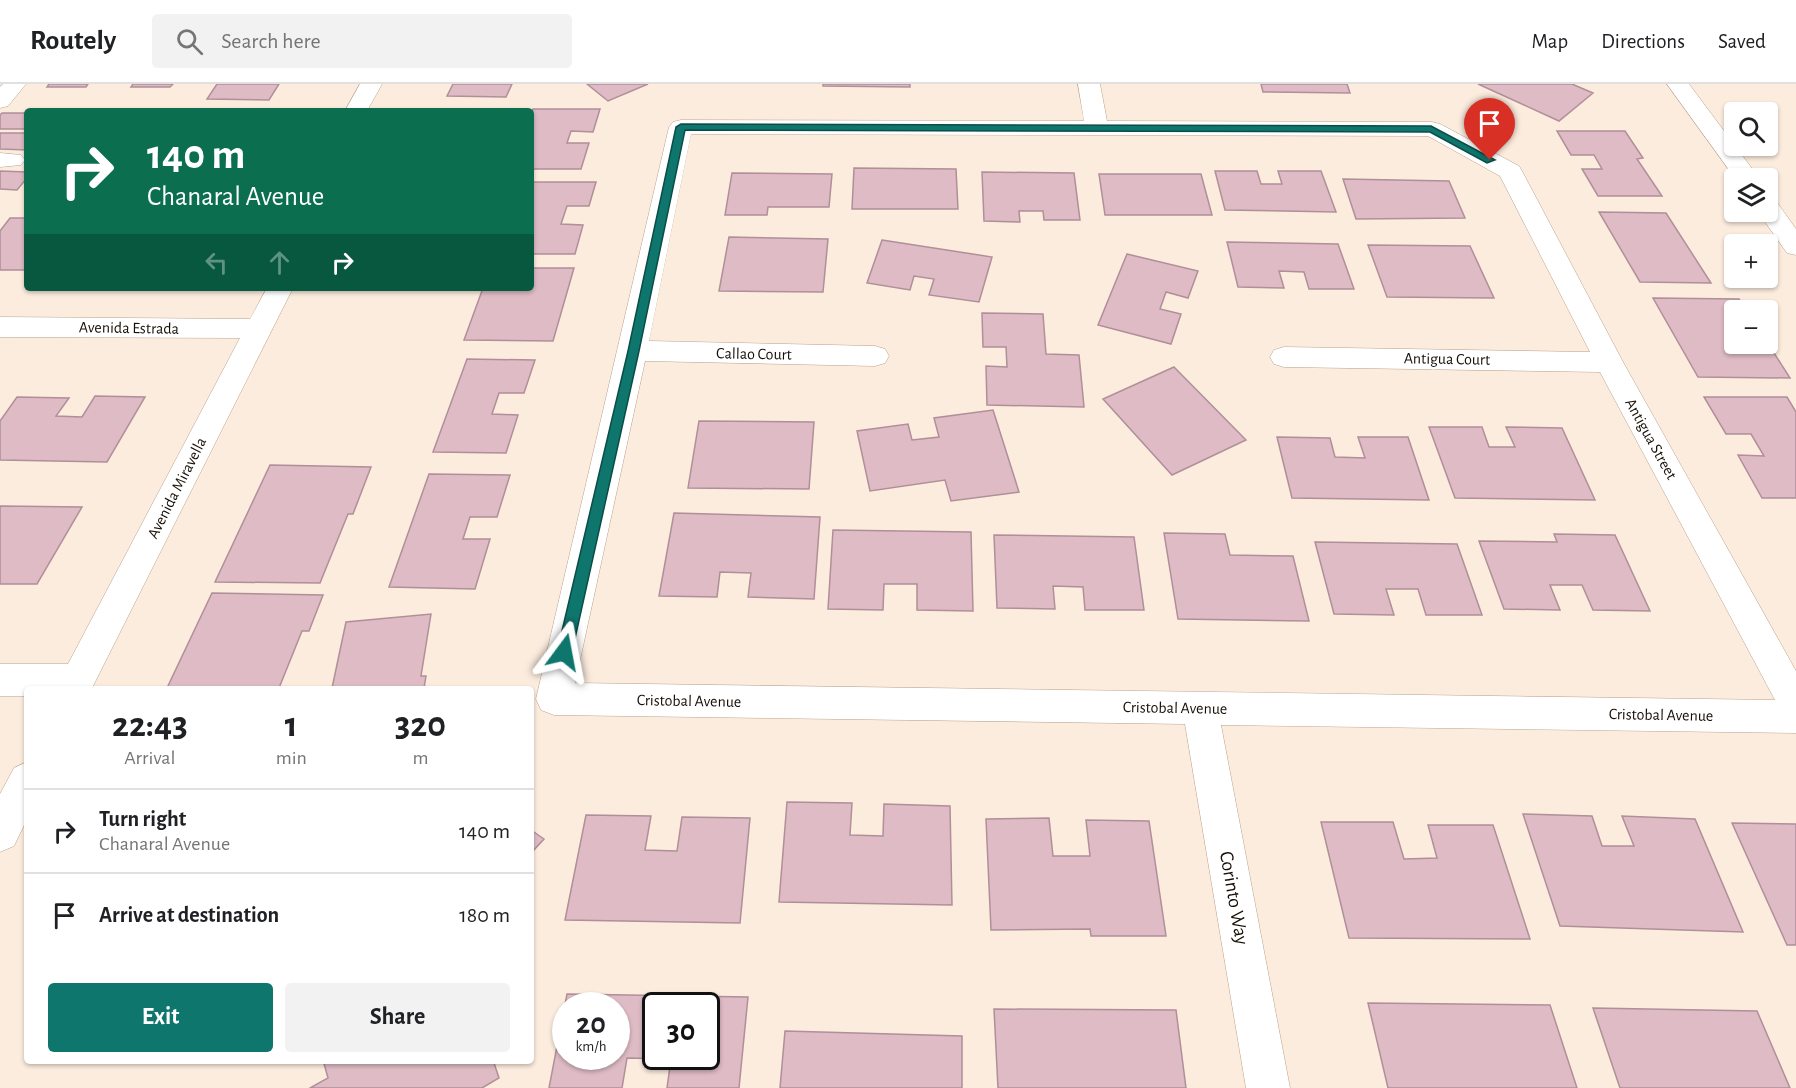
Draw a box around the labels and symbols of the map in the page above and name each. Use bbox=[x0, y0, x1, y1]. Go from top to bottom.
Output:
pin bbox=[1464, 98, 1515, 160]
street label: Avenida Estrada bbox=[79, 319, 179, 337]
street label: Callao Court bbox=[716, 345, 792, 363]
street label: Antigua Court bbox=[1404, 350, 1490, 368]
street label: Antigua Street bbox=[1622, 396, 1680, 482]
street label: Avenida Miravella bbox=[145, 435, 209, 541]
position arrow bbox=[532, 620, 596, 684]
street label: Cristobal Avenue bbox=[637, 692, 741, 710]
street label: Cristobal Avenue bbox=[1123, 699, 1227, 717]
street label: Cristobal Avenue bbox=[1609, 706, 1713, 724]
street label: Corinto Way bbox=[1216, 850, 1252, 947]
speed limit sign: 30 bbox=[642, 992, 720, 1070]

